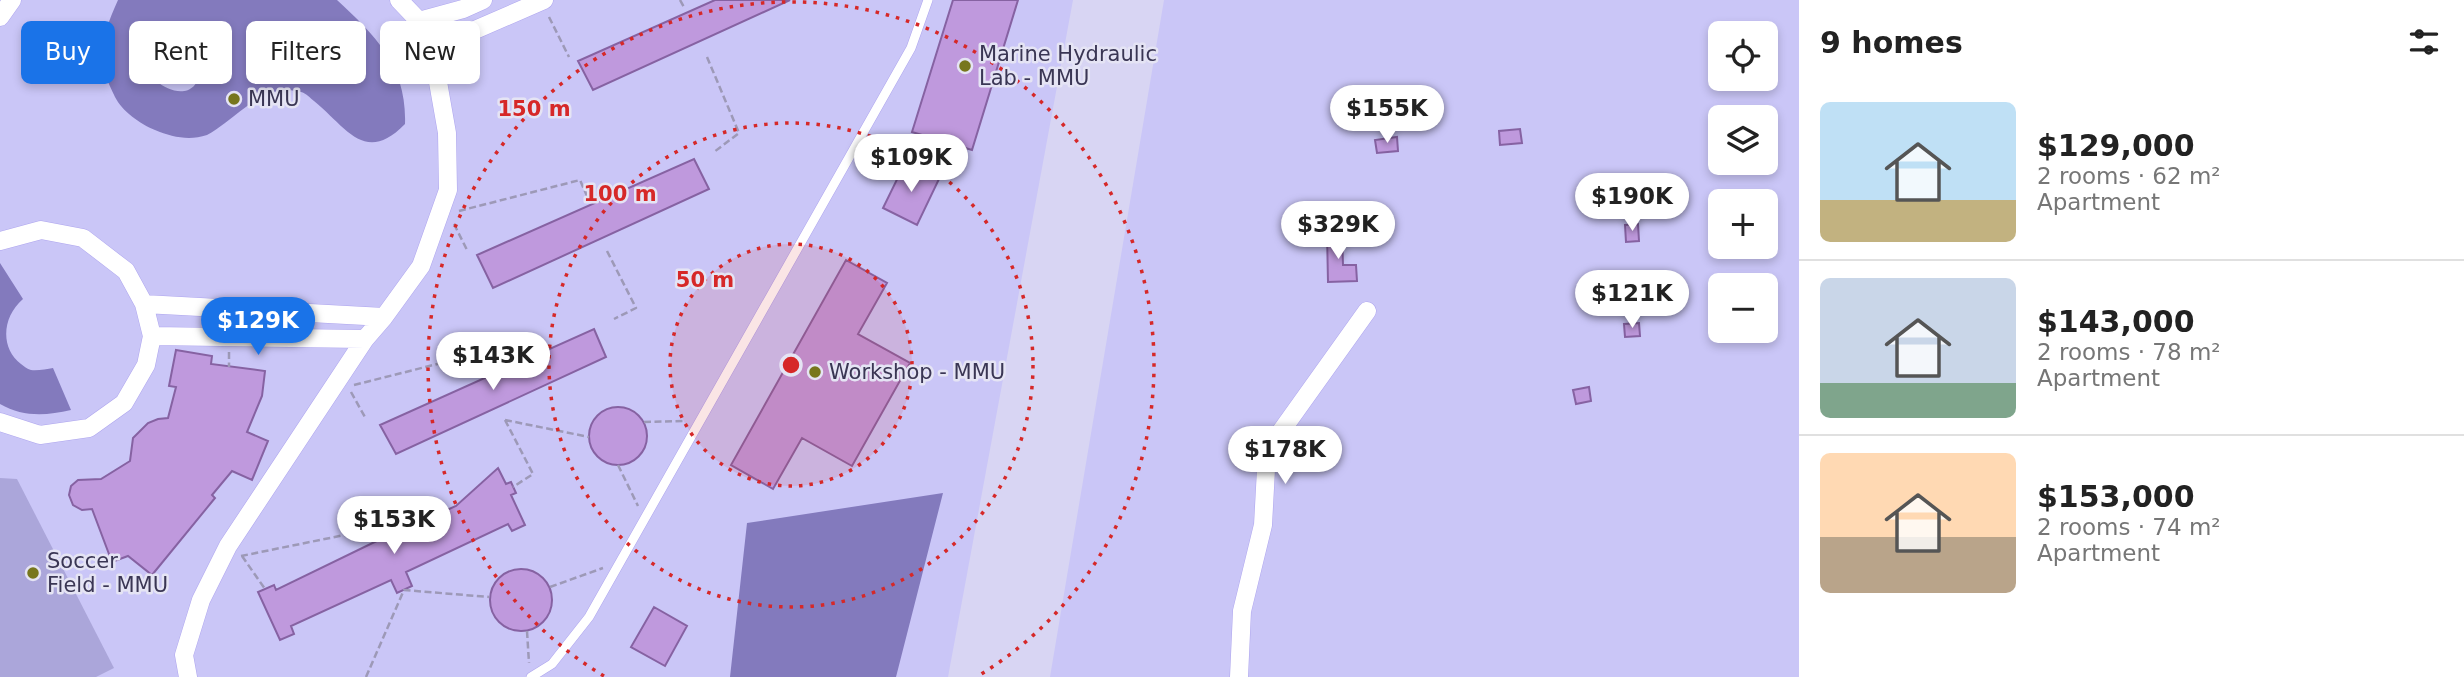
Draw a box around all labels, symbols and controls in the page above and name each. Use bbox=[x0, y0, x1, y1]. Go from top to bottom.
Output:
chip: Buy bbox=[21, 21, 115, 84]
chip: Rent bbox=[129, 21, 232, 84]
chip: Filters bbox=[246, 21, 366, 84]
chip: New bbox=[380, 21, 480, 84]
map controls bbox=[1708, 21, 1778, 343]
button: locate bbox=[1708, 21, 1778, 91]
icon: filters bbox=[2405, 23, 2443, 61]
text: 9 homes bbox=[1820, 25, 1963, 60]
place label: Marine Hydraulic Lab - MMU bbox=[979, 42, 1157, 90]
marker: Marine Hydraulic Lab - MMU bbox=[957, 58, 973, 74]
pin: $155K bbox=[1338, 86, 1436, 145]
place label: MMU bbox=[248, 87, 300, 111]
marker: MMU bbox=[226, 91, 242, 107]
text: $155K bbox=[1346, 95, 1428, 121]
text: 150 m bbox=[497, 97, 571, 121]
button: layers bbox=[1708, 105, 1778, 175]
text: $129,000 bbox=[2037, 128, 2195, 163]
icon: home bbox=[1876, 130, 1960, 214]
pin: $109K bbox=[862, 134, 960, 194]
text: $109K bbox=[870, 144, 952, 170]
text: 2 rooms · 62 m² bbox=[2037, 163, 2221, 189]
pin: $190K bbox=[1583, 174, 1681, 233]
text: 100 m bbox=[583, 182, 657, 206]
text: $190K bbox=[1591, 183, 1673, 209]
button: + bbox=[1708, 189, 1778, 259]
text: Apartment bbox=[2037, 189, 2160, 215]
pin: $329K bbox=[1289, 202, 1387, 261]
text: $329K bbox=[1297, 211, 1379, 237]
text: 50 m bbox=[676, 268, 734, 292]
pin: $121K bbox=[1583, 270, 1681, 330]
button: − bbox=[1708, 273, 1778, 343]
text: $121K bbox=[1591, 280, 1673, 306]
pin: $129K bbox=[209, 298, 307, 357]
text: $143,000 bbox=[2037, 304, 2195, 339]
icon: home bbox=[1876, 306, 1960, 390]
text: $129K bbox=[217, 307, 299, 333]
pin: $143K bbox=[444, 332, 542, 392]
text: 2 rooms · 78 m² bbox=[2037, 339, 2221, 365]
text: $143K bbox=[452, 342, 534, 368]
centre of rings bbox=[779, 353, 803, 377]
place label: Workshop - MMU bbox=[829, 360, 1005, 384]
marker: Workshop - MMU bbox=[807, 364, 823, 380]
text: Apartment bbox=[2037, 365, 2160, 391]
pin: $178K bbox=[1236, 426, 1334, 486]
text: $178K bbox=[1244, 436, 1326, 462]
text: $153,000 bbox=[2037, 479, 2195, 514]
icon: home bbox=[1876, 481, 1960, 565]
pin: $153K bbox=[345, 496, 443, 556]
text: $153K bbox=[353, 506, 435, 532]
text: 2 rooms · 74 m² bbox=[2037, 514, 2221, 540]
text: Apartment bbox=[2037, 540, 2160, 566]
place label: Soccer Field - MMU bbox=[47, 549, 168, 597]
marker: Soccer Field - MMU bbox=[25, 565, 41, 581]

